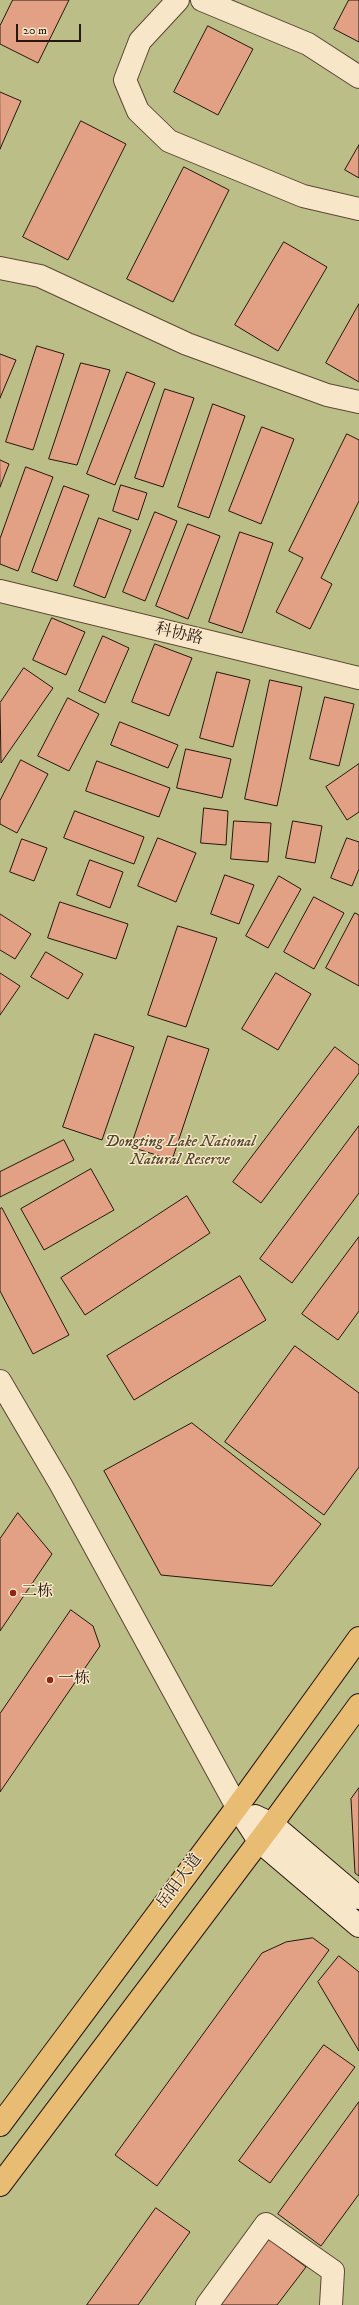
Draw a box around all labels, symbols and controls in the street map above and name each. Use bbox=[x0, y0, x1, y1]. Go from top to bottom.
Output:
scale bar bbox=[18, 16, 83, 42]
text: 20 m bbox=[23, 23, 47, 38]
street label: 科协路 bbox=[153, 620, 205, 650]
park label: Dongting Lake National Natural Reserve bbox=[105, 1133, 255, 1171]
place label: 二栋 bbox=[21, 1583, 53, 1603]
marker: 二栋 bbox=[8, 1588, 18, 1598]
place label: 一栋 bbox=[58, 1670, 90, 1690]
marker: 一栋 bbox=[45, 1675, 55, 1685]
street label: 岳阳大道 bbox=[153, 1851, 207, 1913]

